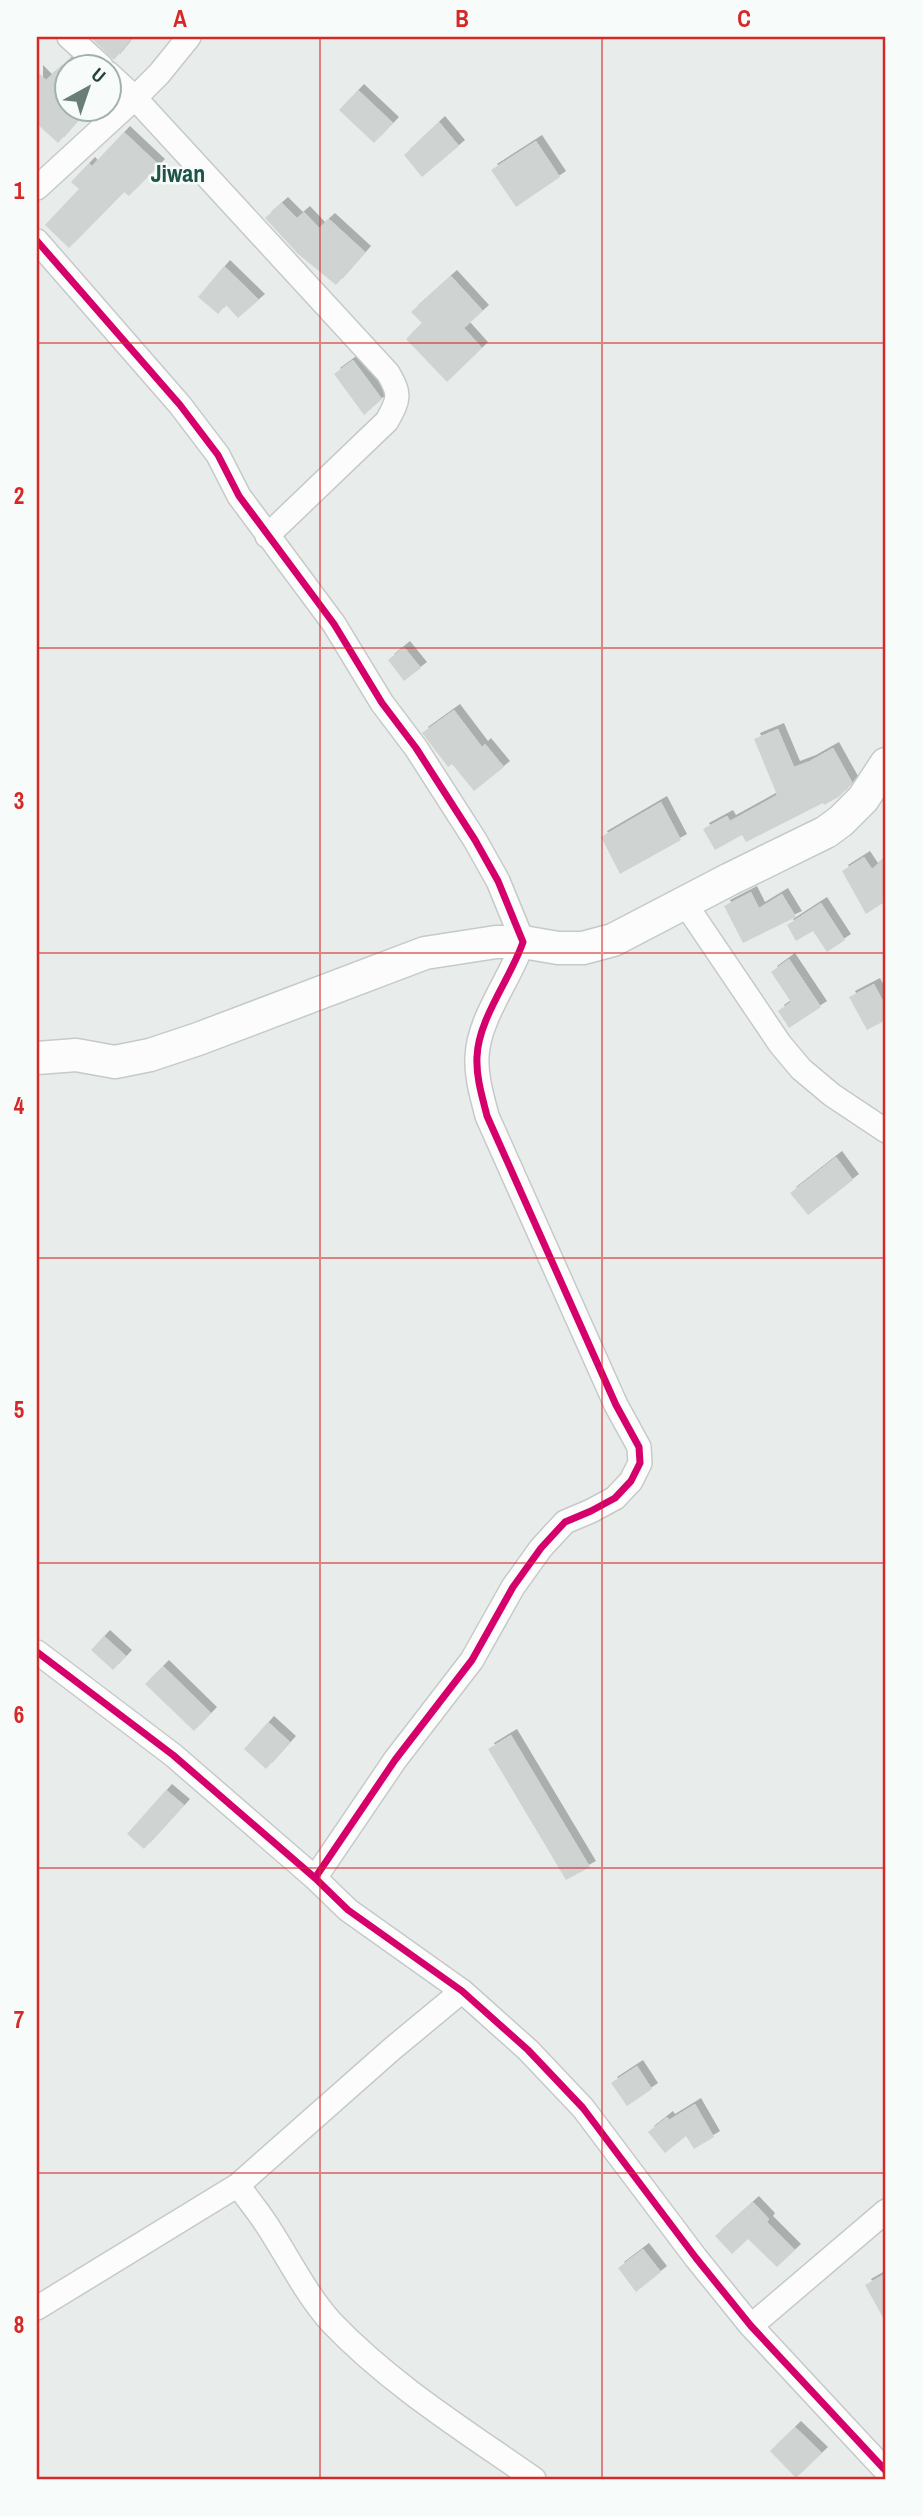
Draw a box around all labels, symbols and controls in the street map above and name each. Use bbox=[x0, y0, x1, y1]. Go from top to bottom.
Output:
text: A bbox=[173, 3, 187, 34]
text: B bbox=[455, 3, 469, 34]
text: C bbox=[737, 3, 751, 34]
north arrow bbox=[52, 52, 122, 122]
text: U bbox=[86, 61, 112, 89]
district label: Jiwan bbox=[151, 157, 205, 189]
text: 1 bbox=[14, 175, 25, 206]
text: 2 bbox=[14, 480, 24, 511]
text: 3 bbox=[14, 785, 24, 816]
text: 4 bbox=[14, 1090, 25, 1121]
text: 5 bbox=[14, 1394, 24, 1425]
text: 6 bbox=[14, 1699, 24, 1730]
text: 7 bbox=[14, 2004, 24, 2035]
text: 8 bbox=[14, 2309, 24, 2340]

